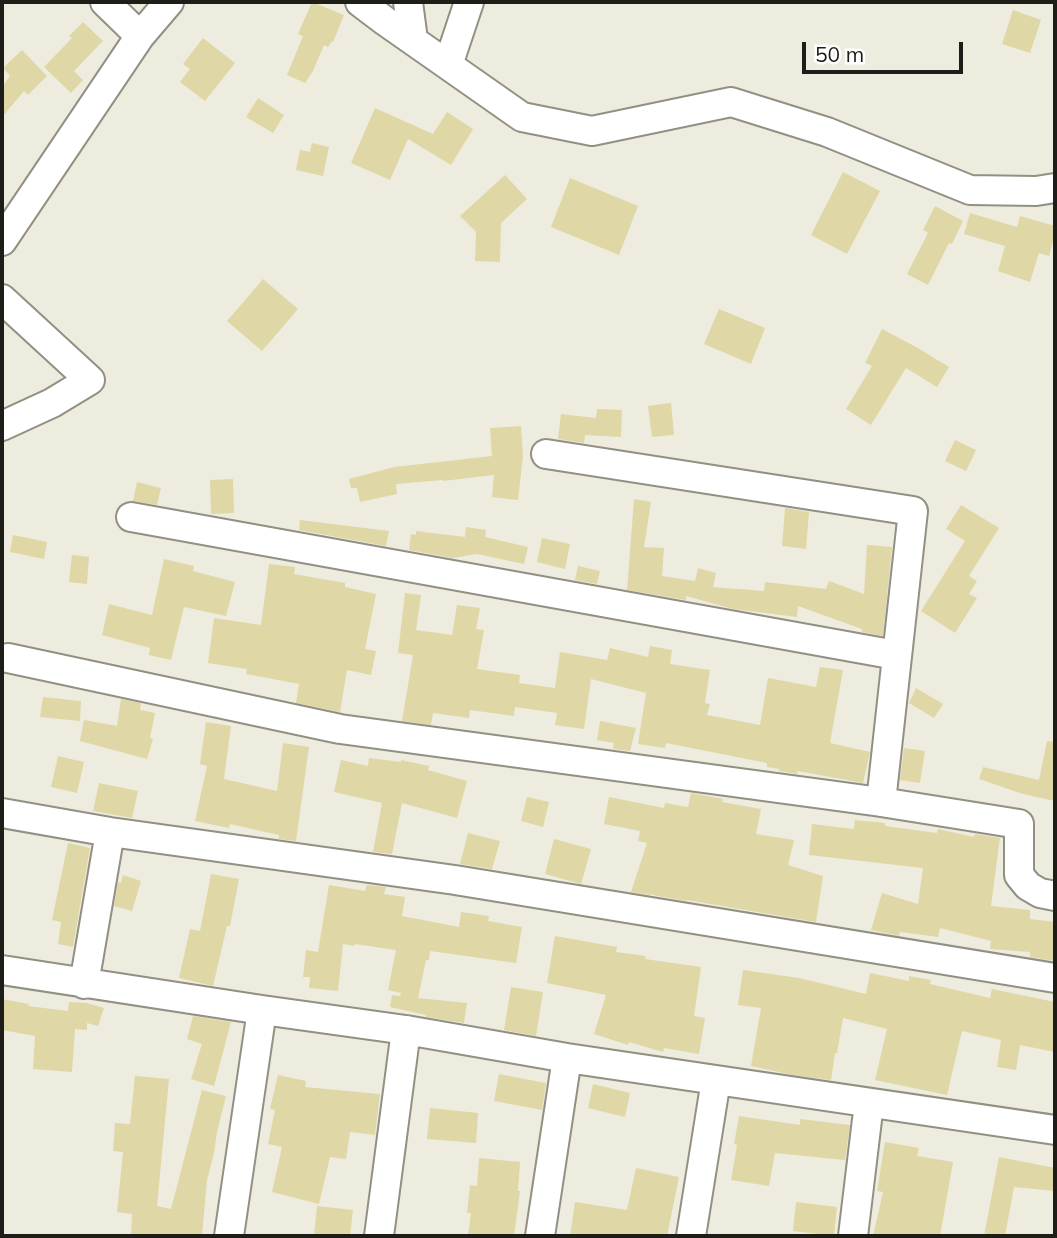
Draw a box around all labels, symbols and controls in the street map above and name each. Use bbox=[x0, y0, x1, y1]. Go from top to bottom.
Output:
scale bar bbox=[805, 28, 966, 72]
text: 50 m bbox=[815, 41, 864, 67]

